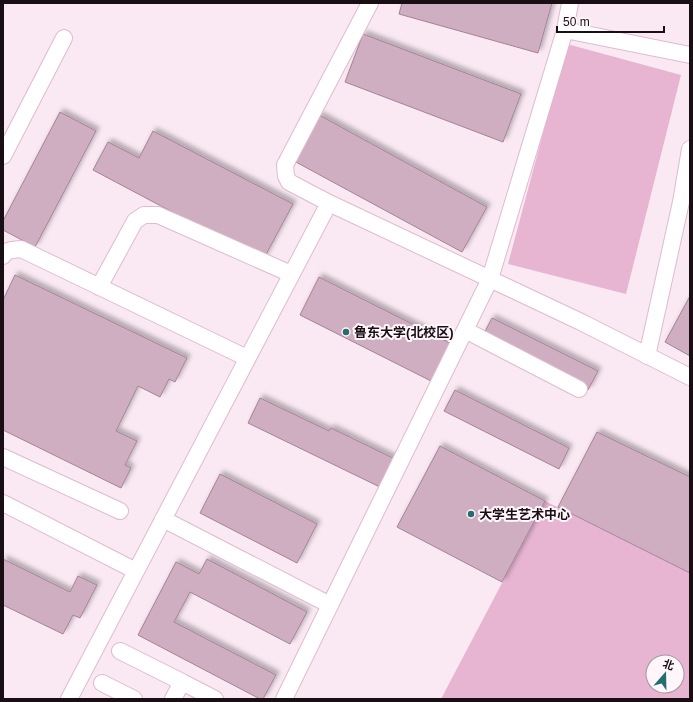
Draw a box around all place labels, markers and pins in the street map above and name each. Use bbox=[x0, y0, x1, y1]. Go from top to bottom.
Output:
place label: 鲁东大学(北校区) bbox=[354, 325, 454, 340]
marker: 鲁东大学(北校区) bbox=[341, 327, 351, 337]
place label: 大学生艺术中心 bbox=[479, 507, 570, 522]
marker: 大学生艺术中心 bbox=[466, 509, 476, 519]

